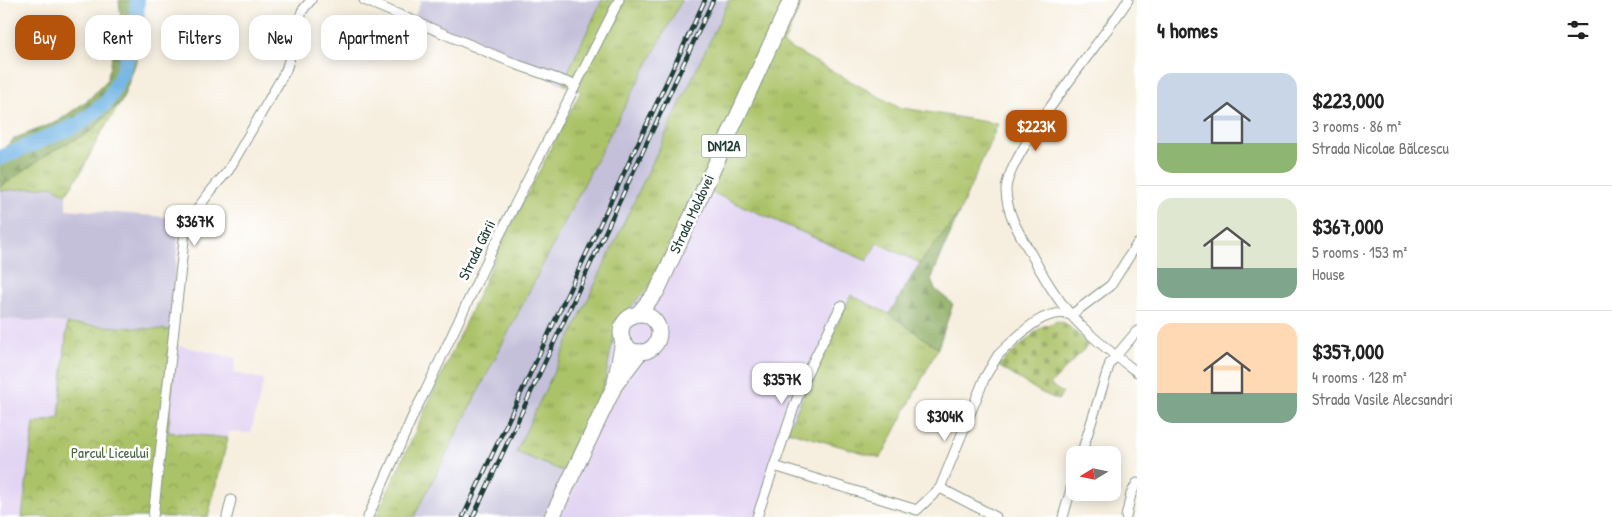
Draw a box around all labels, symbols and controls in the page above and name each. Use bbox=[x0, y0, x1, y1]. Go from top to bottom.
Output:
chip: Buy bbox=[15, 15, 75, 60]
chip: Rent bbox=[85, 15, 151, 60]
chip: Filters bbox=[161, 15, 239, 60]
chip: New bbox=[249, 15, 311, 60]
chip: Apartment bbox=[321, 15, 427, 60]
text: 4 homes bbox=[1157, 16, 1218, 45]
icon: filters bbox=[1564, 16, 1592, 44]
text: $223,000 bbox=[1312, 86, 1384, 115]
icon: home bbox=[1197, 93, 1257, 153]
pin: $223K bbox=[1001, 110, 1071, 152]
text: $223K bbox=[1017, 115, 1055, 137]
text: 3 rooms · 86 m² bbox=[1312, 115, 1401, 137]
road number: DN12A bbox=[702, 134, 746, 158]
text: Strada Nicolae Bălcescu bbox=[1312, 137, 1449, 159]
street label: Strada Moldovei bbox=[664, 171, 719, 257]
pin: $367K bbox=[160, 204, 230, 247]
text: $367K bbox=[176, 210, 214, 232]
text: $367,000 bbox=[1312, 212, 1383, 241]
street label: Strada Gării bbox=[453, 216, 500, 283]
icon: home bbox=[1197, 218, 1257, 278]
text: 5 rooms · 153 m² bbox=[1312, 241, 1407, 263]
text: House bbox=[1312, 263, 1345, 285]
text: $357,000 bbox=[1312, 337, 1384, 366]
icon: home bbox=[1197, 343, 1257, 403]
pin: $357K bbox=[747, 362, 817, 405]
text: 4 rooms · 128 m² bbox=[1312, 366, 1407, 388]
text: $357K bbox=[763, 368, 801, 390]
text: Strada Vasile Alecsandri bbox=[1312, 388, 1453, 410]
pin: $304K bbox=[910, 400, 980, 442]
text: $304K bbox=[927, 405, 963, 427]
park label: Parcul Liceului bbox=[71, 442, 149, 463]
north arrow bbox=[1066, 446, 1121, 501]
map controls bbox=[1066, 446, 1121, 501]

